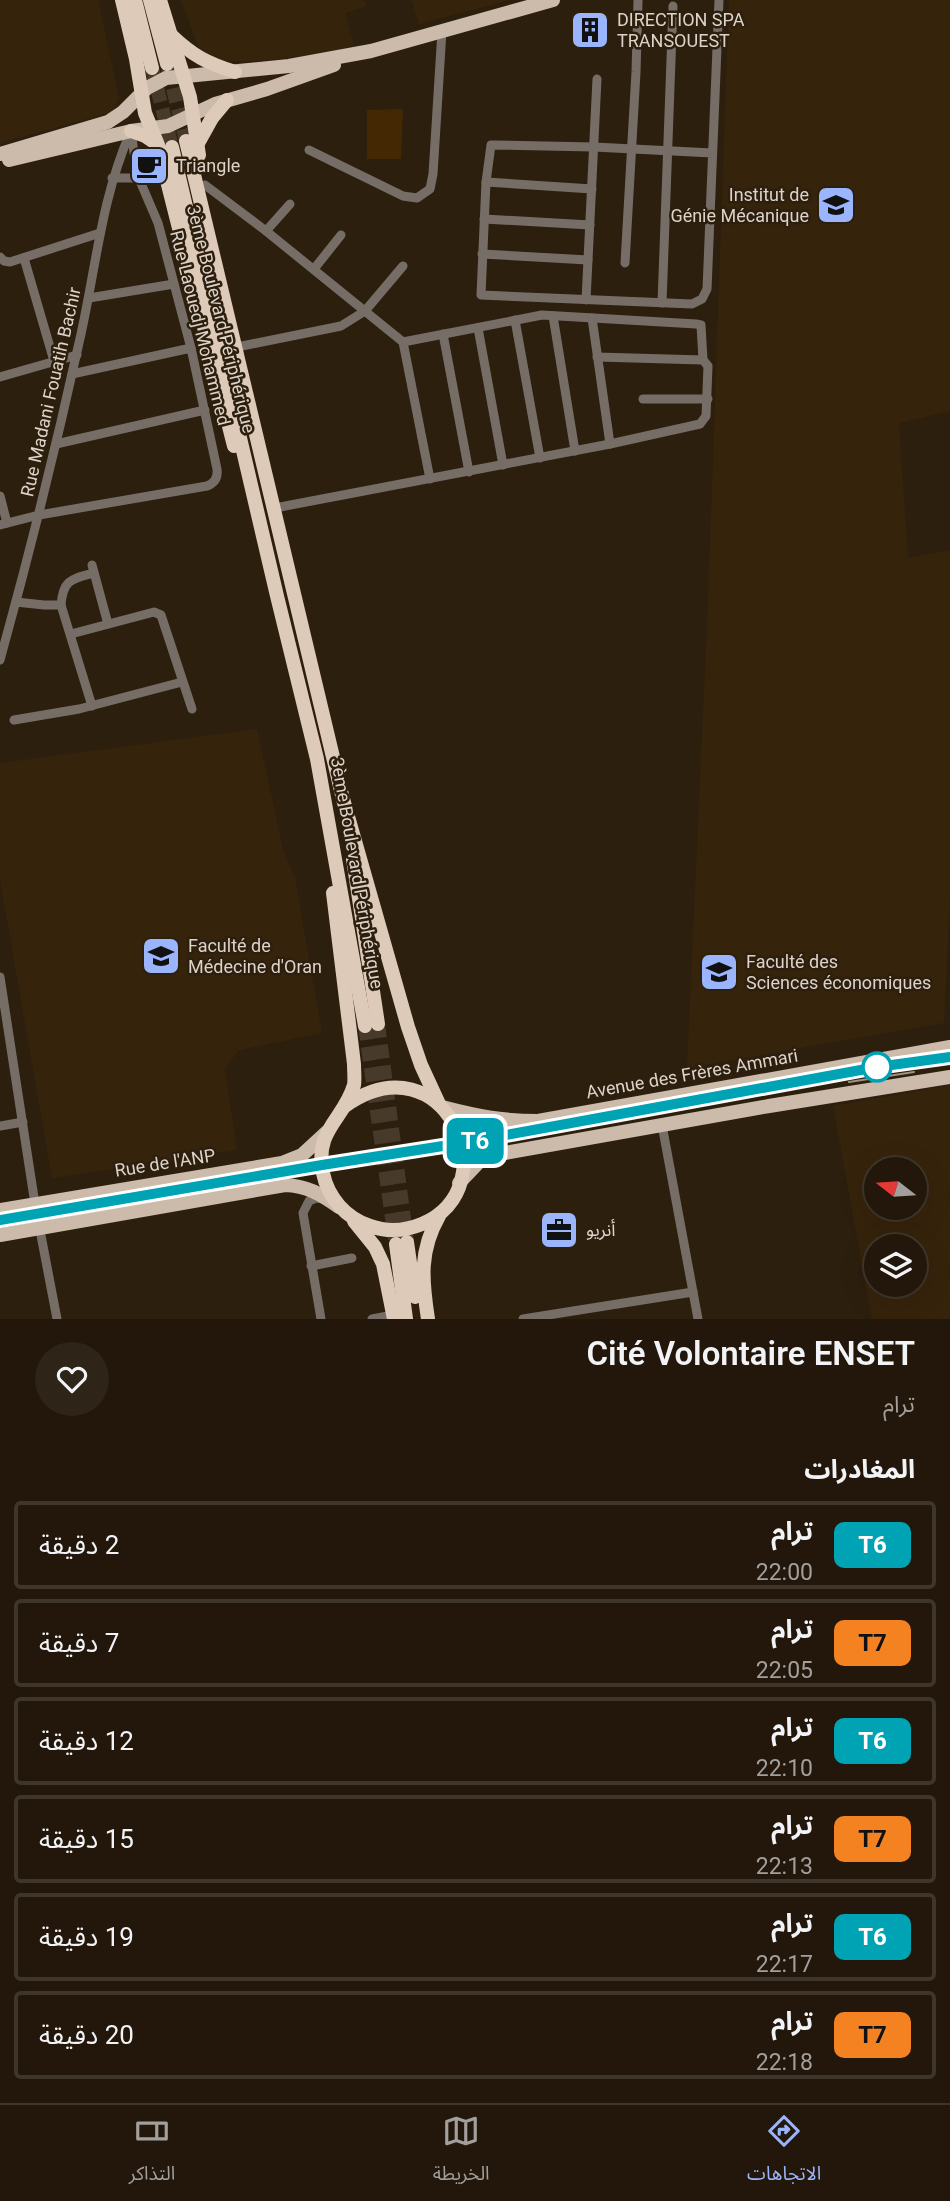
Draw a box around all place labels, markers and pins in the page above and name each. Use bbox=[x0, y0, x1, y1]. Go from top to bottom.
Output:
building icon: DIRECTION SPA TRANSOUEST bbox=[569, 9, 611, 51]
place label: DIRECTION SPA TRANSOUEST bbox=[617, 9, 745, 51]
cafe icon: Triangle bbox=[128, 145, 170, 187]
place label: Triangle bbox=[176, 155, 240, 176]
place label: Institut de Génie Mécanique bbox=[670, 184, 809, 226]
school or university icon: Institut de Génie Mécanique bbox=[815, 184, 857, 226]
school or university icon: Faculté de Médecine d'Oran bbox=[140, 935, 182, 977]
place label: Faculté de Médecine d'Oran bbox=[188, 935, 322, 977]
school or university icon: Faculté des Sciences économiques bbox=[698, 951, 740, 993]
place label: Faculté des Sciences économiques bbox=[746, 951, 931, 993]
unlabelled marker bbox=[862, 1052, 892, 1082]
office icon: أنريو bbox=[538, 1209, 580, 1251]
place label: أنريو bbox=[586, 1219, 616, 1241]

